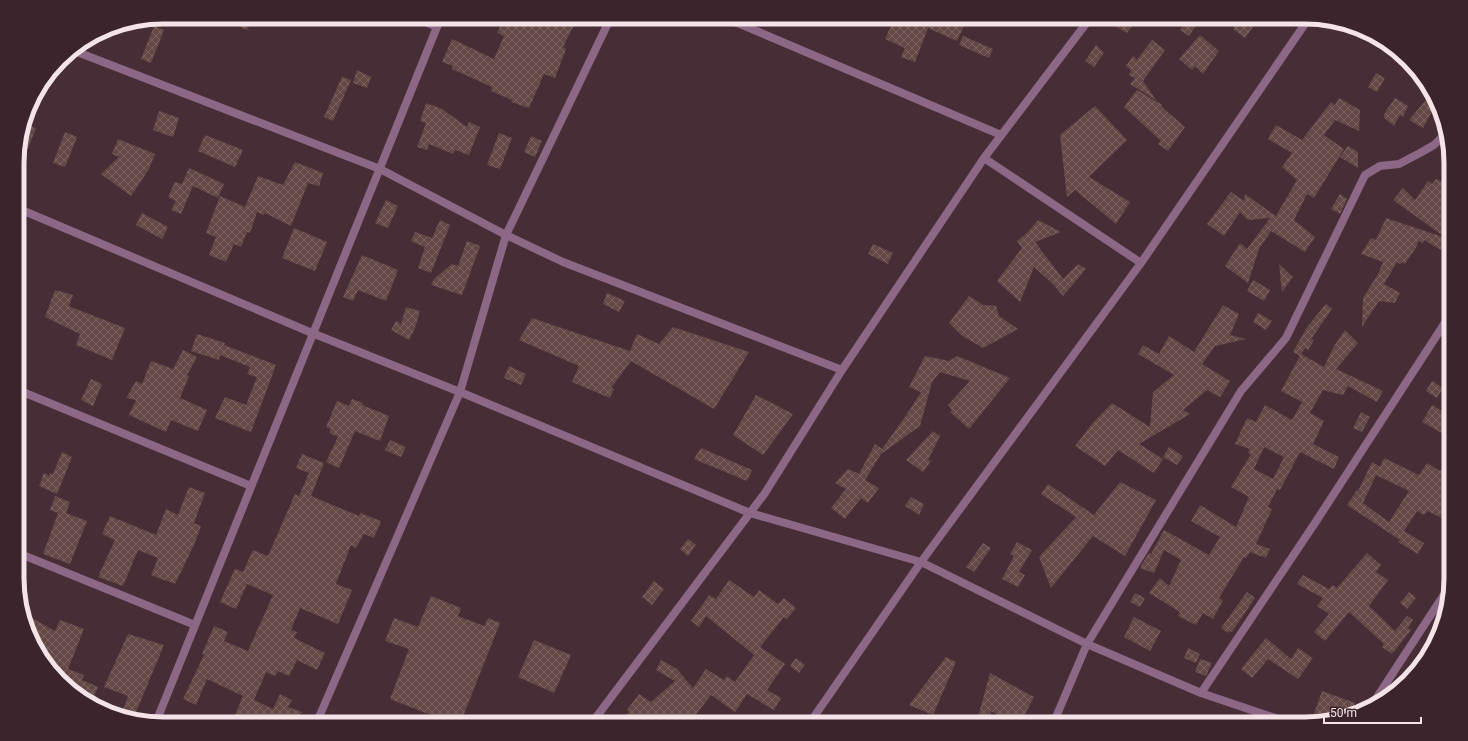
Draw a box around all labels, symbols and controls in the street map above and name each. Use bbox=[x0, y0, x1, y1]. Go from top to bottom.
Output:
scale bar bbox=[1324, 699, 1421, 725]
text: 50 m bbox=[1330, 706, 1357, 720]

